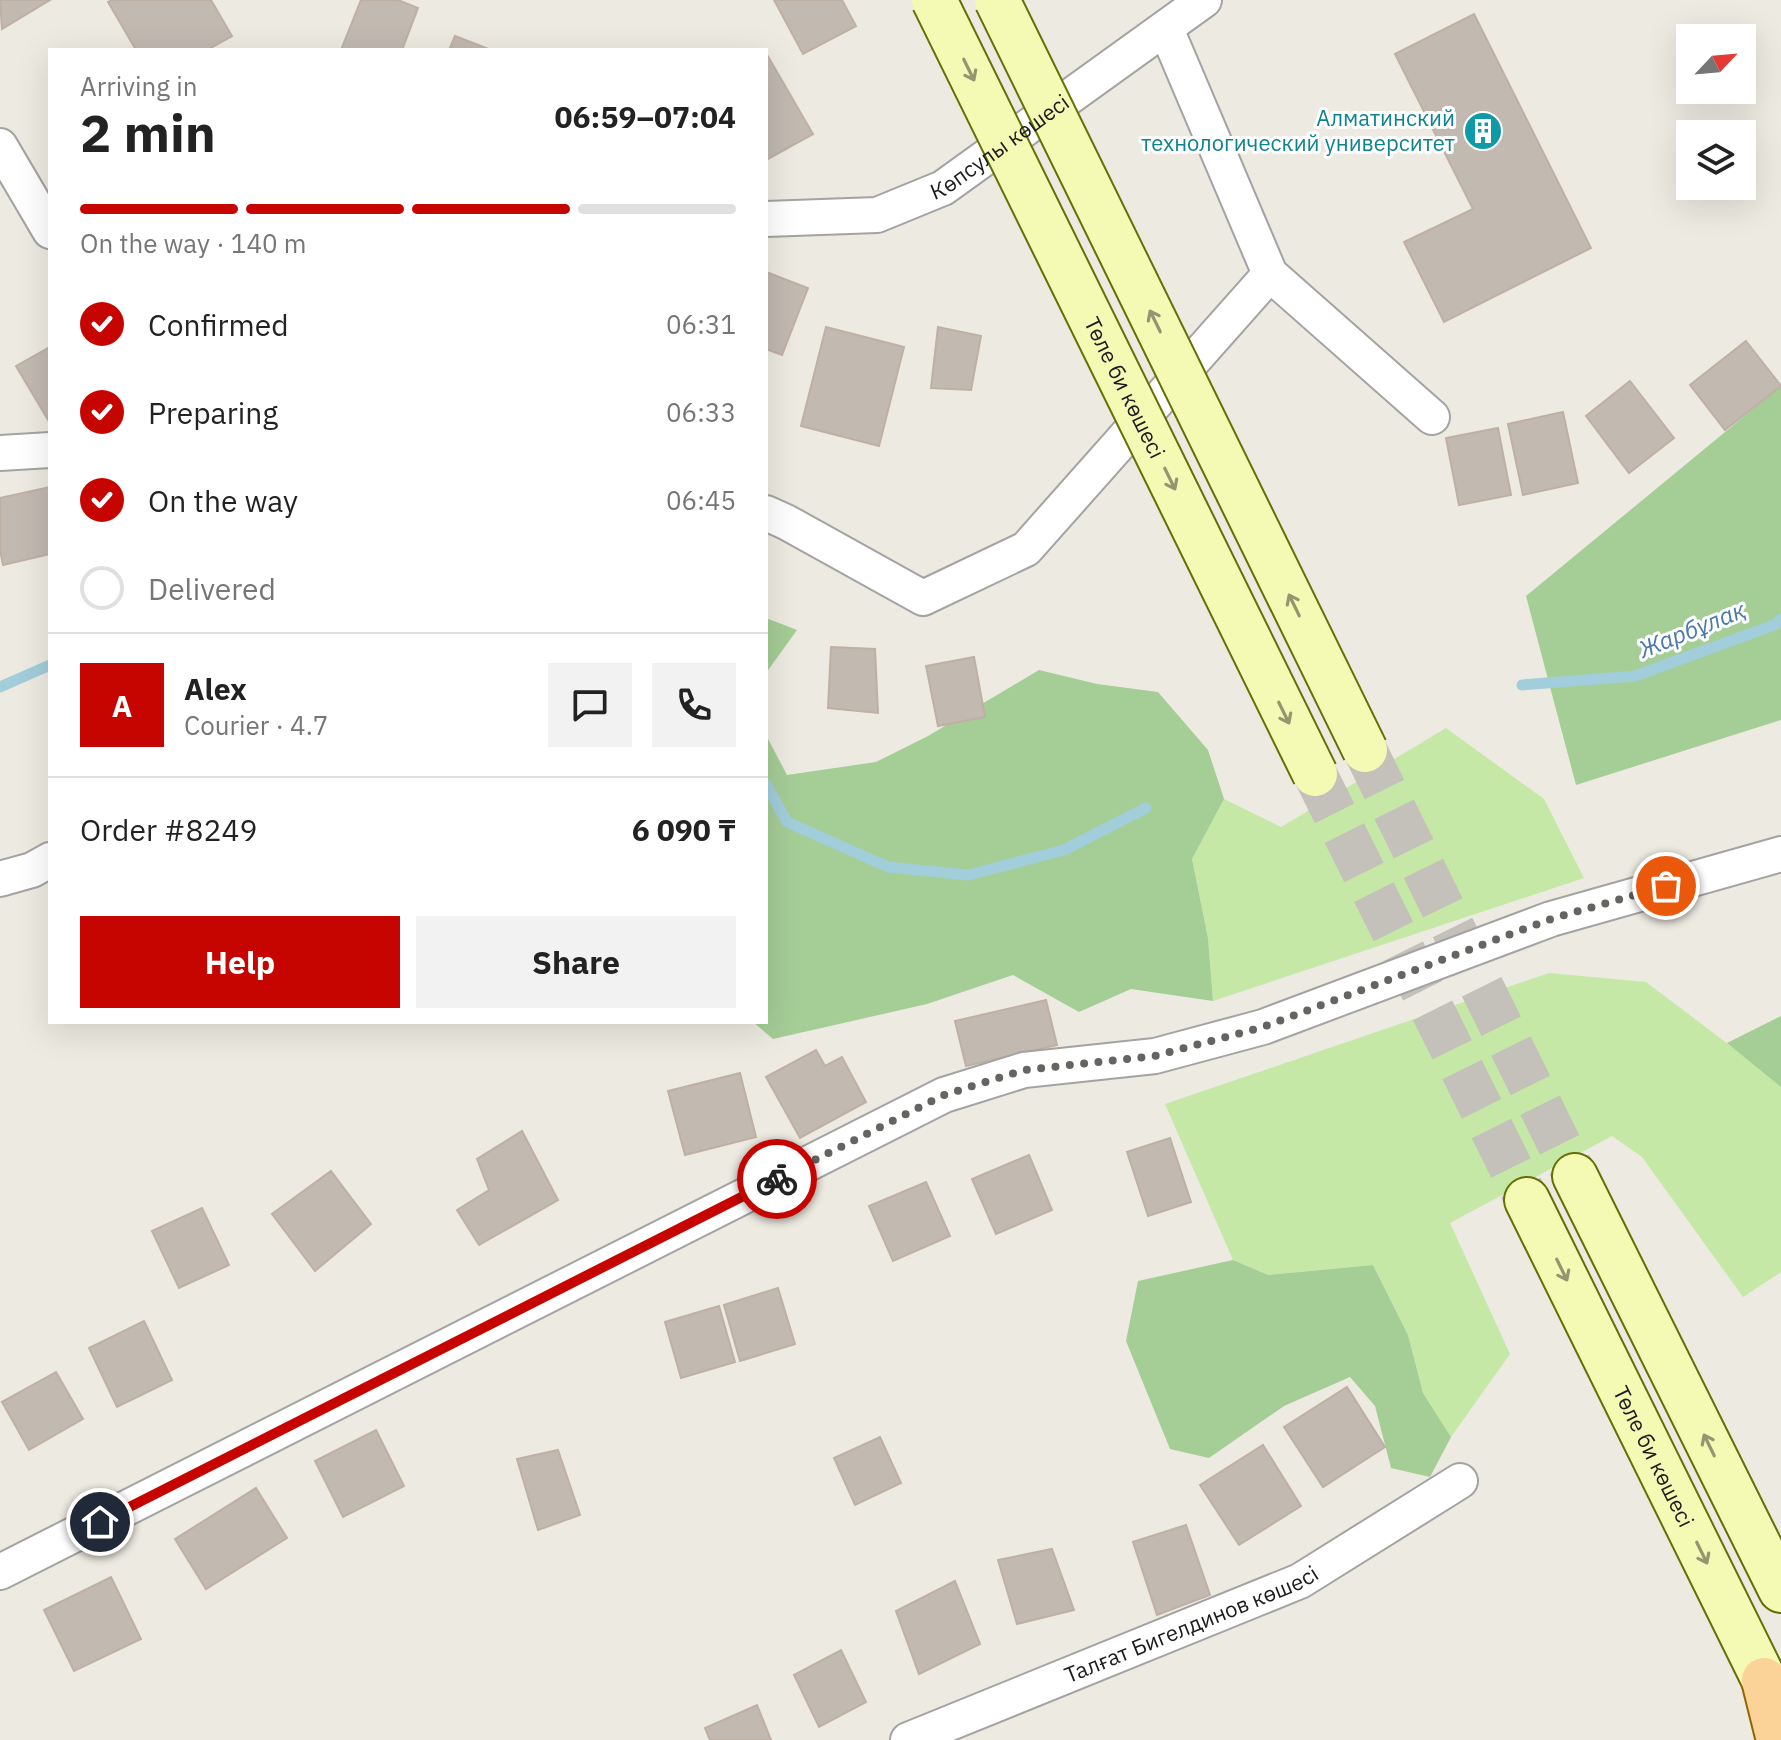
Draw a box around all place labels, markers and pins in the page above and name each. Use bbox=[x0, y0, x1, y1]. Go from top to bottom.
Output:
place label: Алматинский технологический университет bbox=[1141, 103, 1455, 157]
building icon: Алматинский технологический университет bbox=[1462, 110, 1504, 152]
pin bbox=[1632, 852, 1700, 920]
pin bbox=[66, 1488, 134, 1556]

